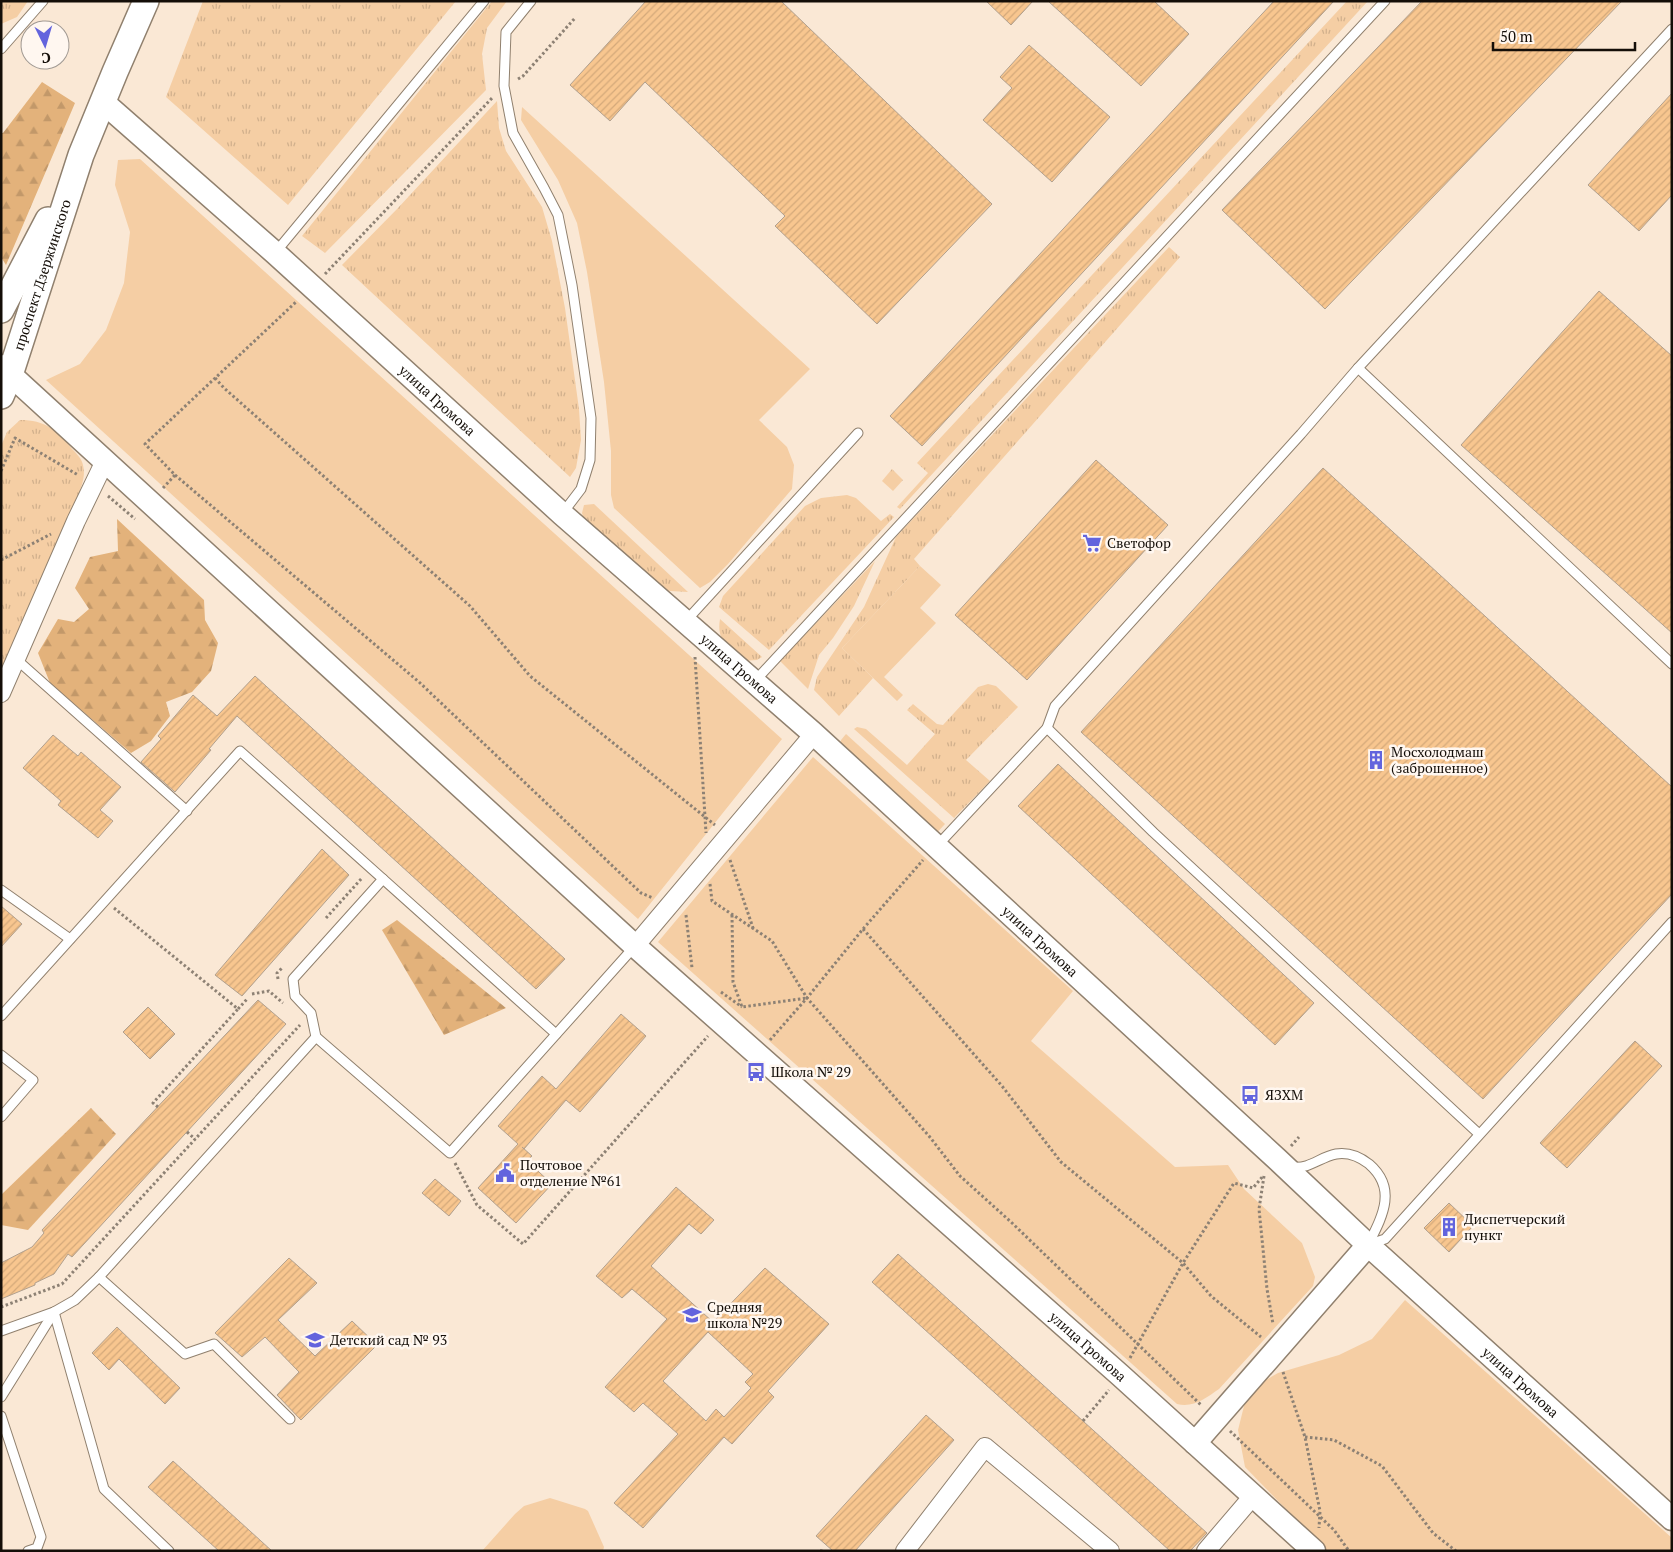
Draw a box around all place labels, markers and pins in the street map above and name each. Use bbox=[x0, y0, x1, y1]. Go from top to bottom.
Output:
supermarket icon: Светофор bbox=[1081, 532, 1103, 554]
place label: Светофор bbox=[1107, 533, 1171, 552]
place label: Мосхолодмаш (заброшенное) bbox=[1391, 742, 1488, 777]
building icon: Мосхолодмаш (заброшенное) bbox=[1365, 749, 1387, 771]
bus stop icon: Школа № 29 bbox=[745, 1061, 767, 1083]
place label: Школа № 29 bbox=[771, 1062, 851, 1081]
bus stop icon: ЯЗХМ bbox=[1239, 1084, 1261, 1106]
place label: ЯЗХМ bbox=[1265, 1085, 1303, 1104]
place label: Почтовое отделение №61 bbox=[520, 1155, 622, 1190]
public building icon: Почтовое отделение №61 bbox=[494, 1162, 516, 1184]
place label: Диспетчерский пункт bbox=[1464, 1209, 1566, 1244]
building icon: Диспетчерский пункт bbox=[1438, 1216, 1460, 1238]
place label: Средняя школа №29 bbox=[707, 1297, 782, 1332]
school or university icon: Средняя школа №29 bbox=[681, 1304, 703, 1326]
school or university icon: Детский сад № 93 bbox=[304, 1329, 326, 1351]
place label: Детский сад № 93 bbox=[330, 1330, 447, 1349]

